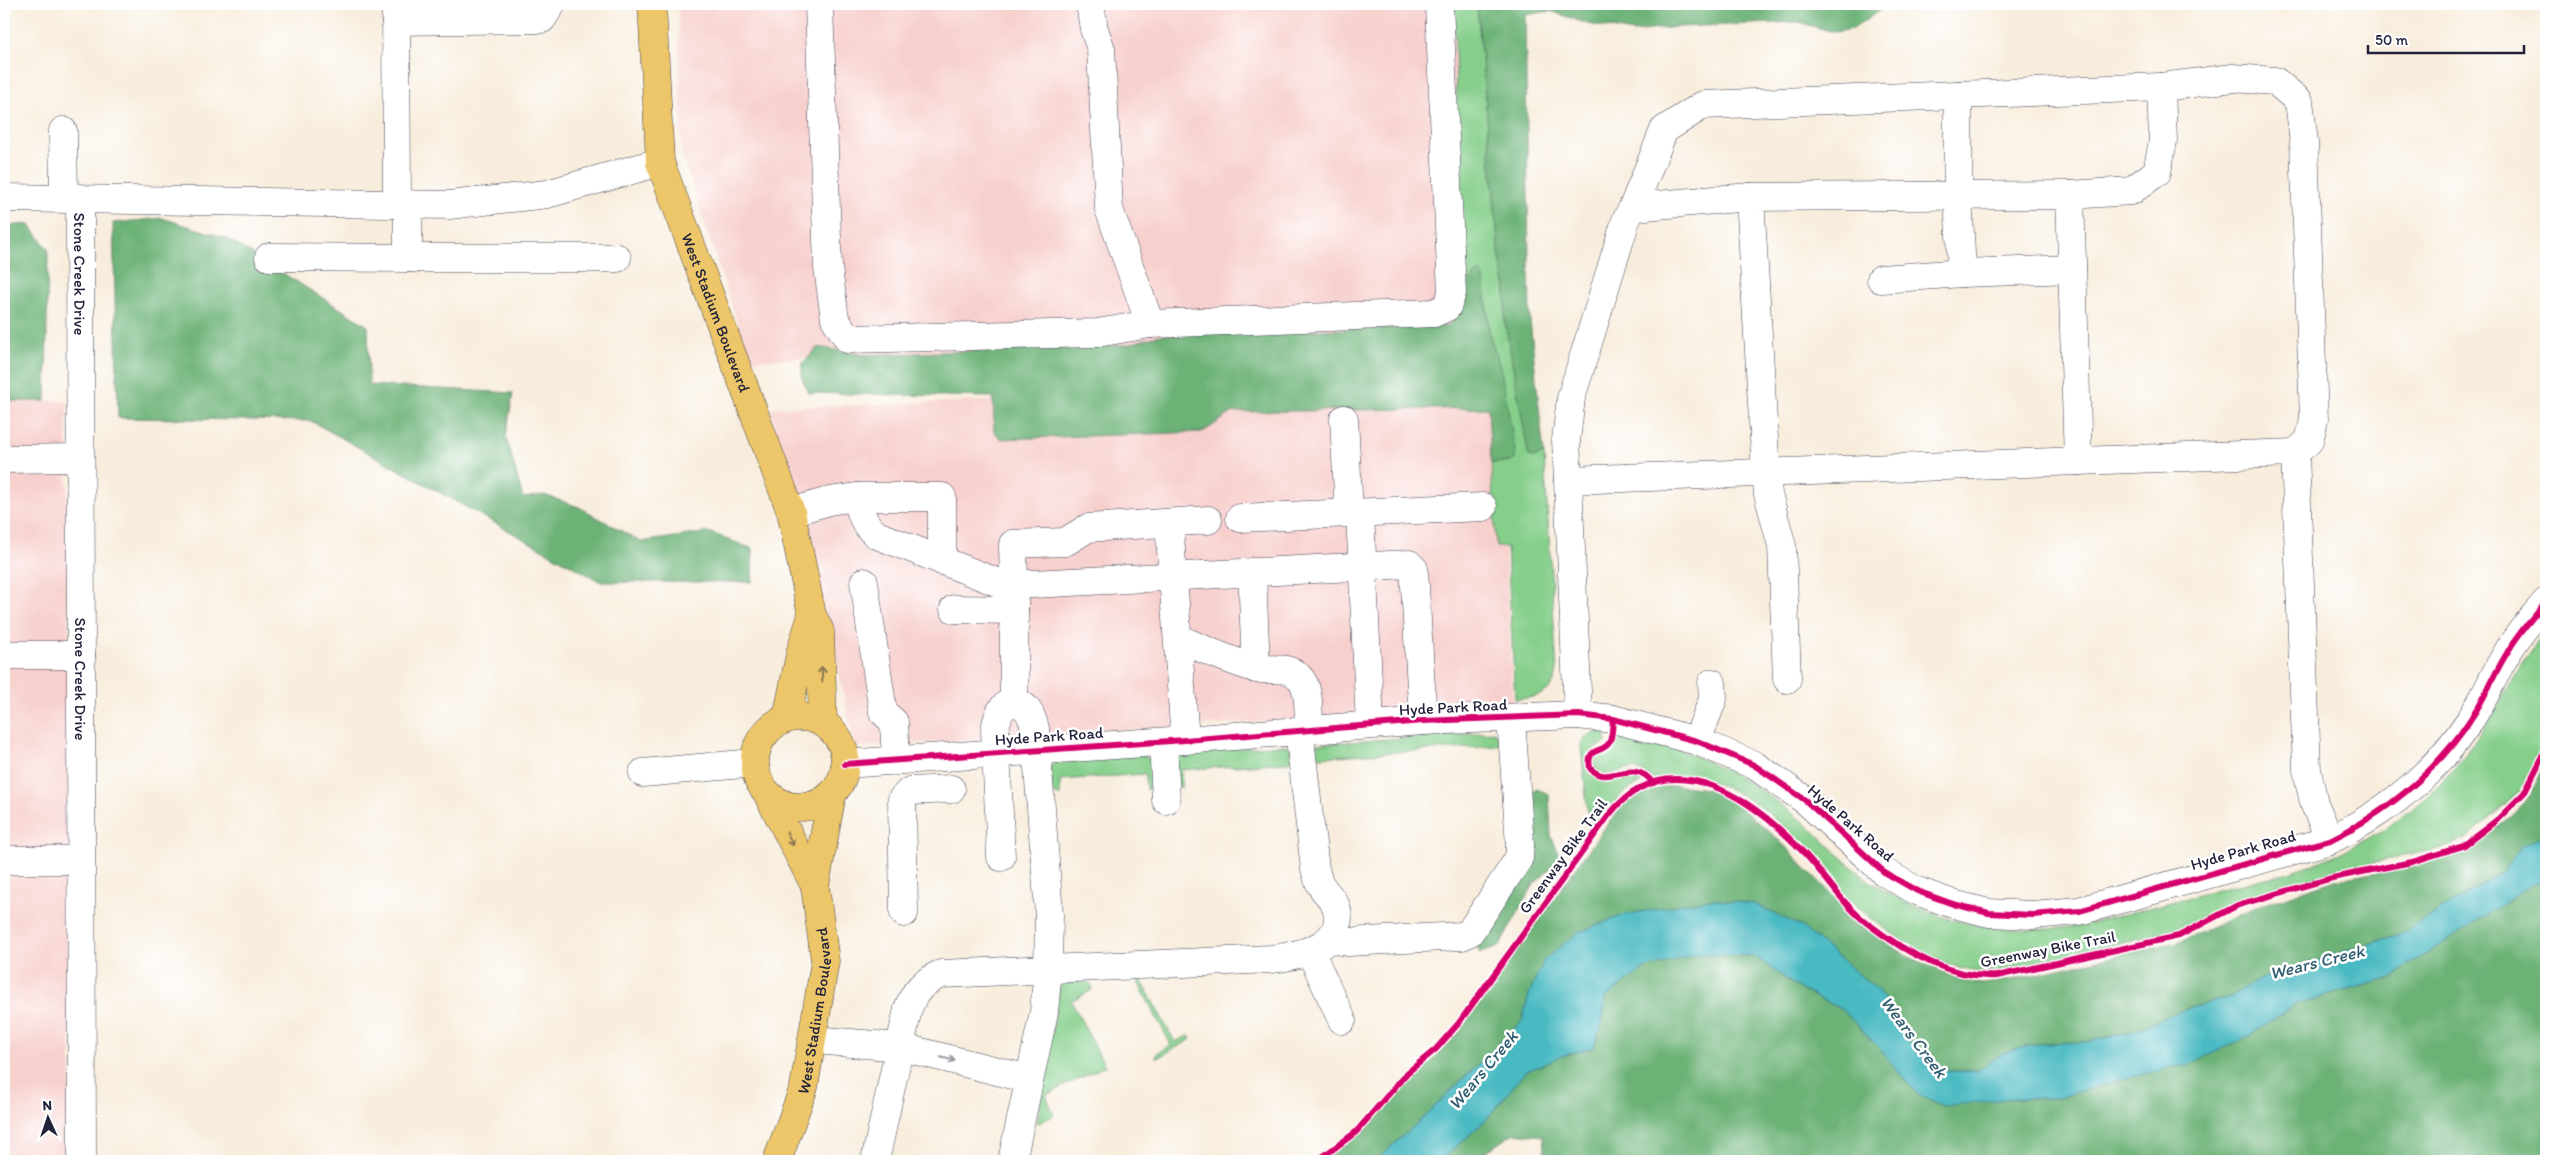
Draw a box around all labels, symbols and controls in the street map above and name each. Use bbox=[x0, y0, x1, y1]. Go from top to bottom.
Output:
scale bar bbox=[2368, 22, 2524, 54]
text: 50 m bbox=[2375, 31, 2408, 49]
street label: Stone Creek Drive bbox=[71, 213, 90, 336]
street label: West Stadium Boulevard bbox=[678, 230, 755, 395]
street label: Stone Creek Drive bbox=[71, 618, 91, 741]
one-way arrow bbox=[818, 666, 827, 682]
street label: Hyde Park Road bbox=[1398, 695, 1508, 719]
street label: Hyde Park Road bbox=[994, 723, 1104, 749]
street label: Hyde Park Road bbox=[1804, 780, 1898, 866]
street label: Greenway Bike Trail bbox=[1515, 794, 1611, 917]
street label: Hyde Park Road bbox=[2188, 826, 2298, 874]
one-way arrow bbox=[785, 831, 795, 846]
street label: West Stadium Boulevard bbox=[793, 926, 835, 1097]
street label: Greenway Bike Trail bbox=[1979, 926, 2118, 971]
water label: Wears Creek bbox=[2267, 939, 2368, 984]
water label: Wears Creek bbox=[1876, 992, 1953, 1084]
water label: Wears Creek bbox=[1443, 1025, 1524, 1114]
one-way arrow bbox=[940, 1055, 956, 1064]
north arrow bbox=[22, 1092, 72, 1142]
text: N bbox=[42, 1097, 53, 1114]

